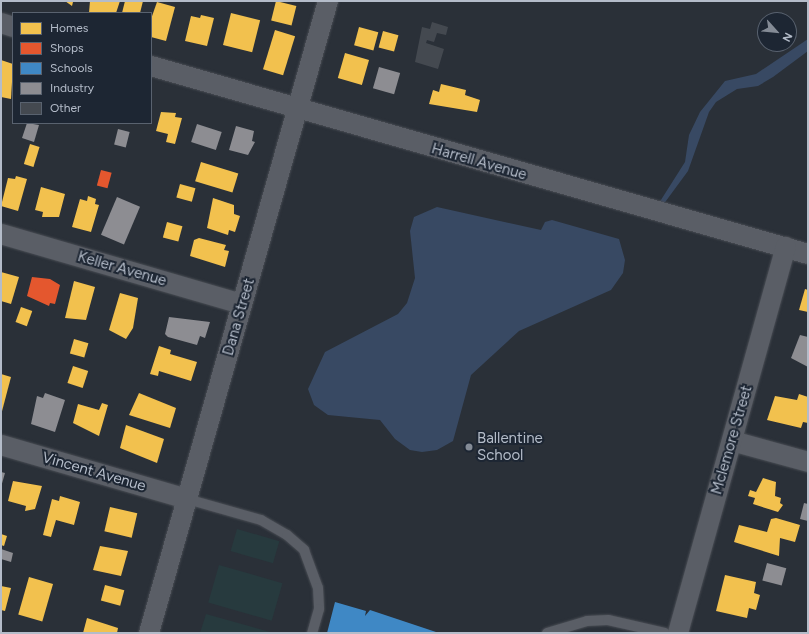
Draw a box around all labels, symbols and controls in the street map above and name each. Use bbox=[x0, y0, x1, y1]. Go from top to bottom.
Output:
legend bbox=[12, 12, 152, 124]
north arrow bbox=[757, 12, 797, 52]
text: Homes bbox=[50, 21, 88, 35]
text: N bbox=[780, 30, 795, 44]
text: Shops bbox=[50, 41, 84, 55]
text: Schools bbox=[50, 61, 93, 75]
text: Industry bbox=[50, 81, 94, 95]
text: Other bbox=[50, 101, 81, 115]
street label: Harrell Avenue bbox=[429, 140, 529, 184]
street label: Keller Avenue bbox=[76, 248, 168, 290]
street label: Dana Street bbox=[219, 276, 259, 358]
street label: Mclemore Street bbox=[708, 383, 756, 497]
place label: Ballentine School bbox=[477, 429, 543, 464]
marker: Ballentine School bbox=[464, 442, 474, 452]
street label: Vincent Avenue bbox=[40, 449, 148, 495]

